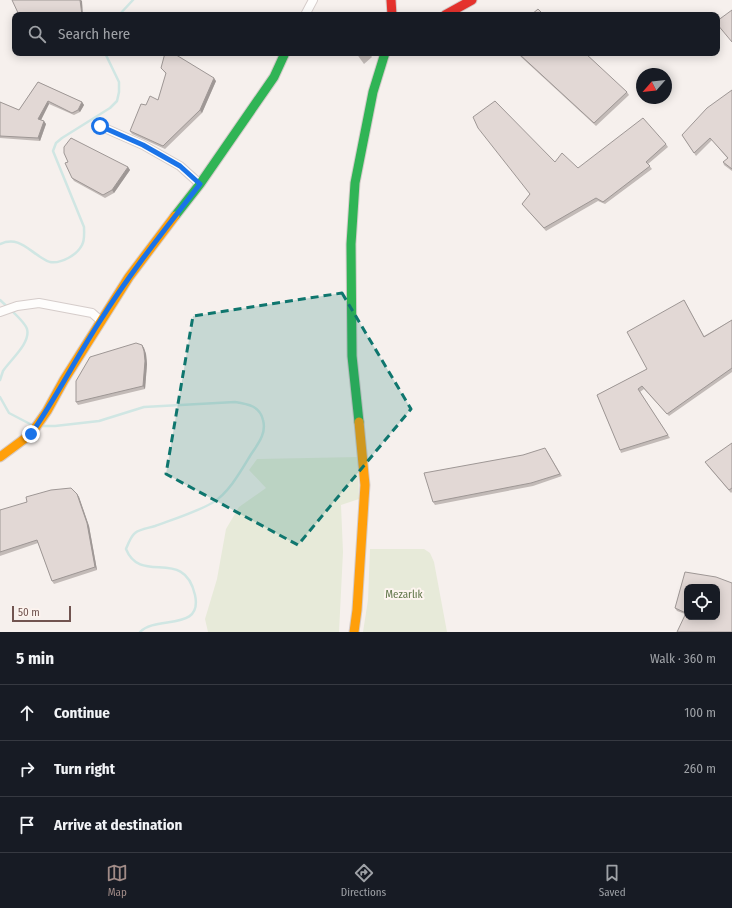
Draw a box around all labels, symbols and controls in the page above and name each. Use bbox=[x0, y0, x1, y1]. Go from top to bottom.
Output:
search box bbox=[12, 12, 720, 56]
icon: search bbox=[26, 23, 48, 45]
text: Search here bbox=[58, 25, 130, 43]
north arrow bbox=[636, 68, 672, 104]
route start bbox=[91, 117, 109, 135]
route end bbox=[22, 425, 40, 443]
map controls bbox=[684, 584, 720, 620]
button: locate bbox=[684, 584, 720, 620]
park label: Mezarlık bbox=[385, 588, 424, 601]
scale bar bbox=[12, 604, 71, 623]
text: 50 m bbox=[18, 606, 40, 619]
text: 5 min bbox=[16, 648, 54, 669]
text: Walk · 360 m bbox=[650, 651, 716, 666]
icon: ahead bbox=[16, 702, 38, 724]
text: Continue bbox=[54, 704, 110, 722]
text: 100 m bbox=[684, 705, 716, 720]
icon: right bbox=[16, 758, 38, 780]
text: Turn right bbox=[54, 760, 115, 778]
text: 260 m bbox=[684, 761, 716, 776]
icon: arrive bbox=[16, 814, 38, 836]
text: Arrive at destination bbox=[54, 816, 182, 834]
tab: Map bbox=[106, 862, 128, 899]
tab: Directions bbox=[341, 862, 386, 899]
tab: Saved bbox=[599, 862, 626, 899]

